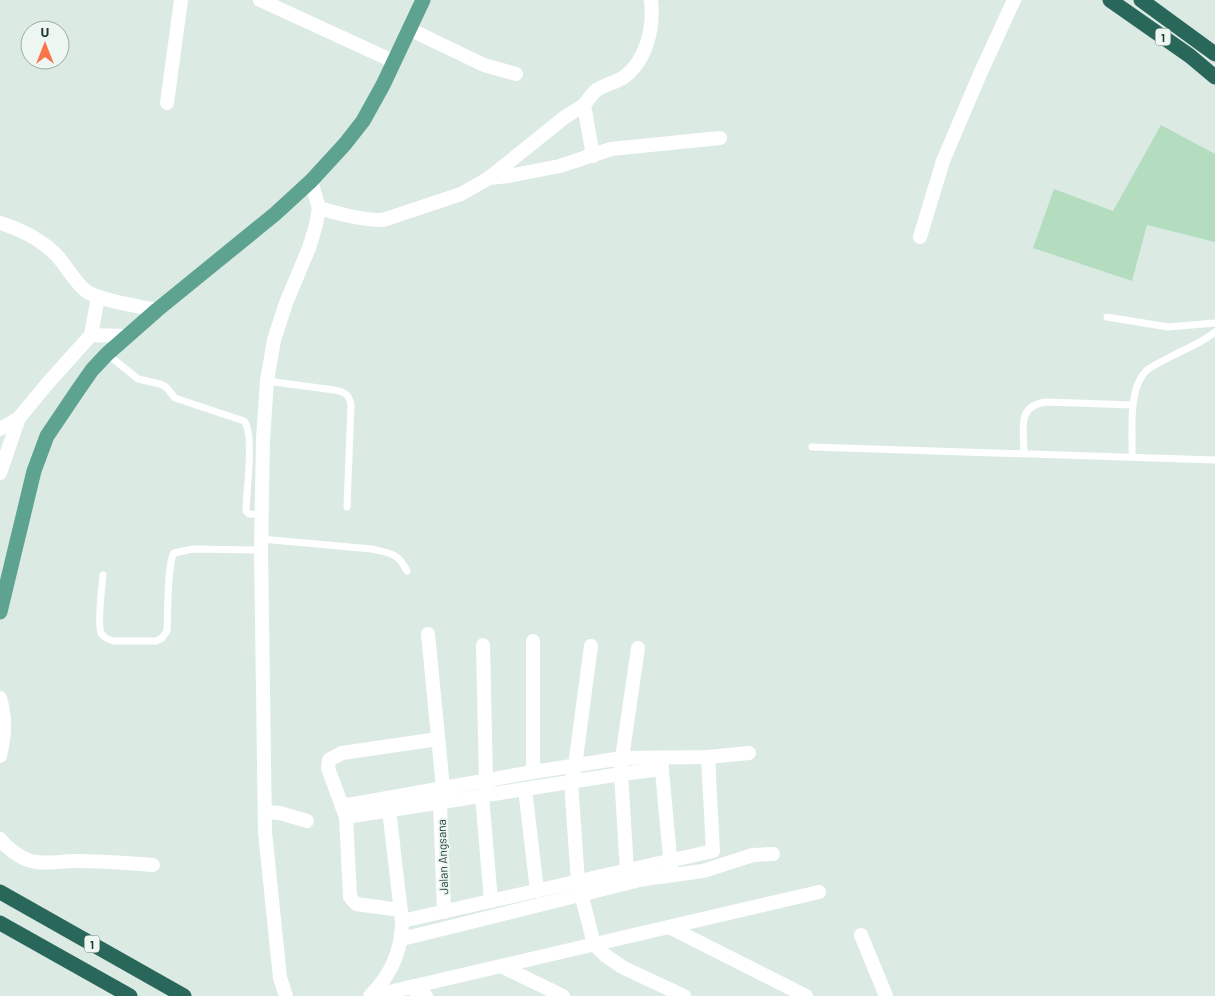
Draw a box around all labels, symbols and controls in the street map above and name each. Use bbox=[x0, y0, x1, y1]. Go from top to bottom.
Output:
north arrow bbox=[20, 20, 70, 70]
text: U bbox=[41, 23, 50, 40]
road number: 1 bbox=[1156, 28, 1170, 46]
street label: Jalan Angsana bbox=[434, 819, 450, 895]
road number: 1 bbox=[84, 936, 100, 952]

